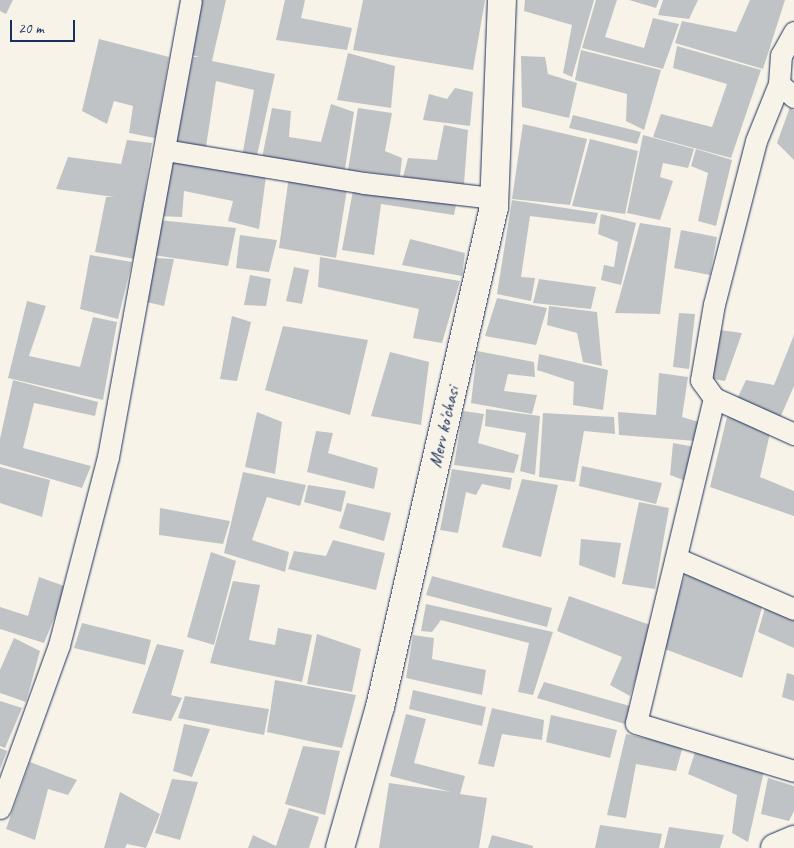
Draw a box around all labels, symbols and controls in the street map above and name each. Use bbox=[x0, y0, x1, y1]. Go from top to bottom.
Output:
scale bar bbox=[12, 10, 78, 42]
text: 20 m bbox=[18, 19, 44, 38]
street label: Merv ko'chasi bbox=[424, 384, 464, 470]

